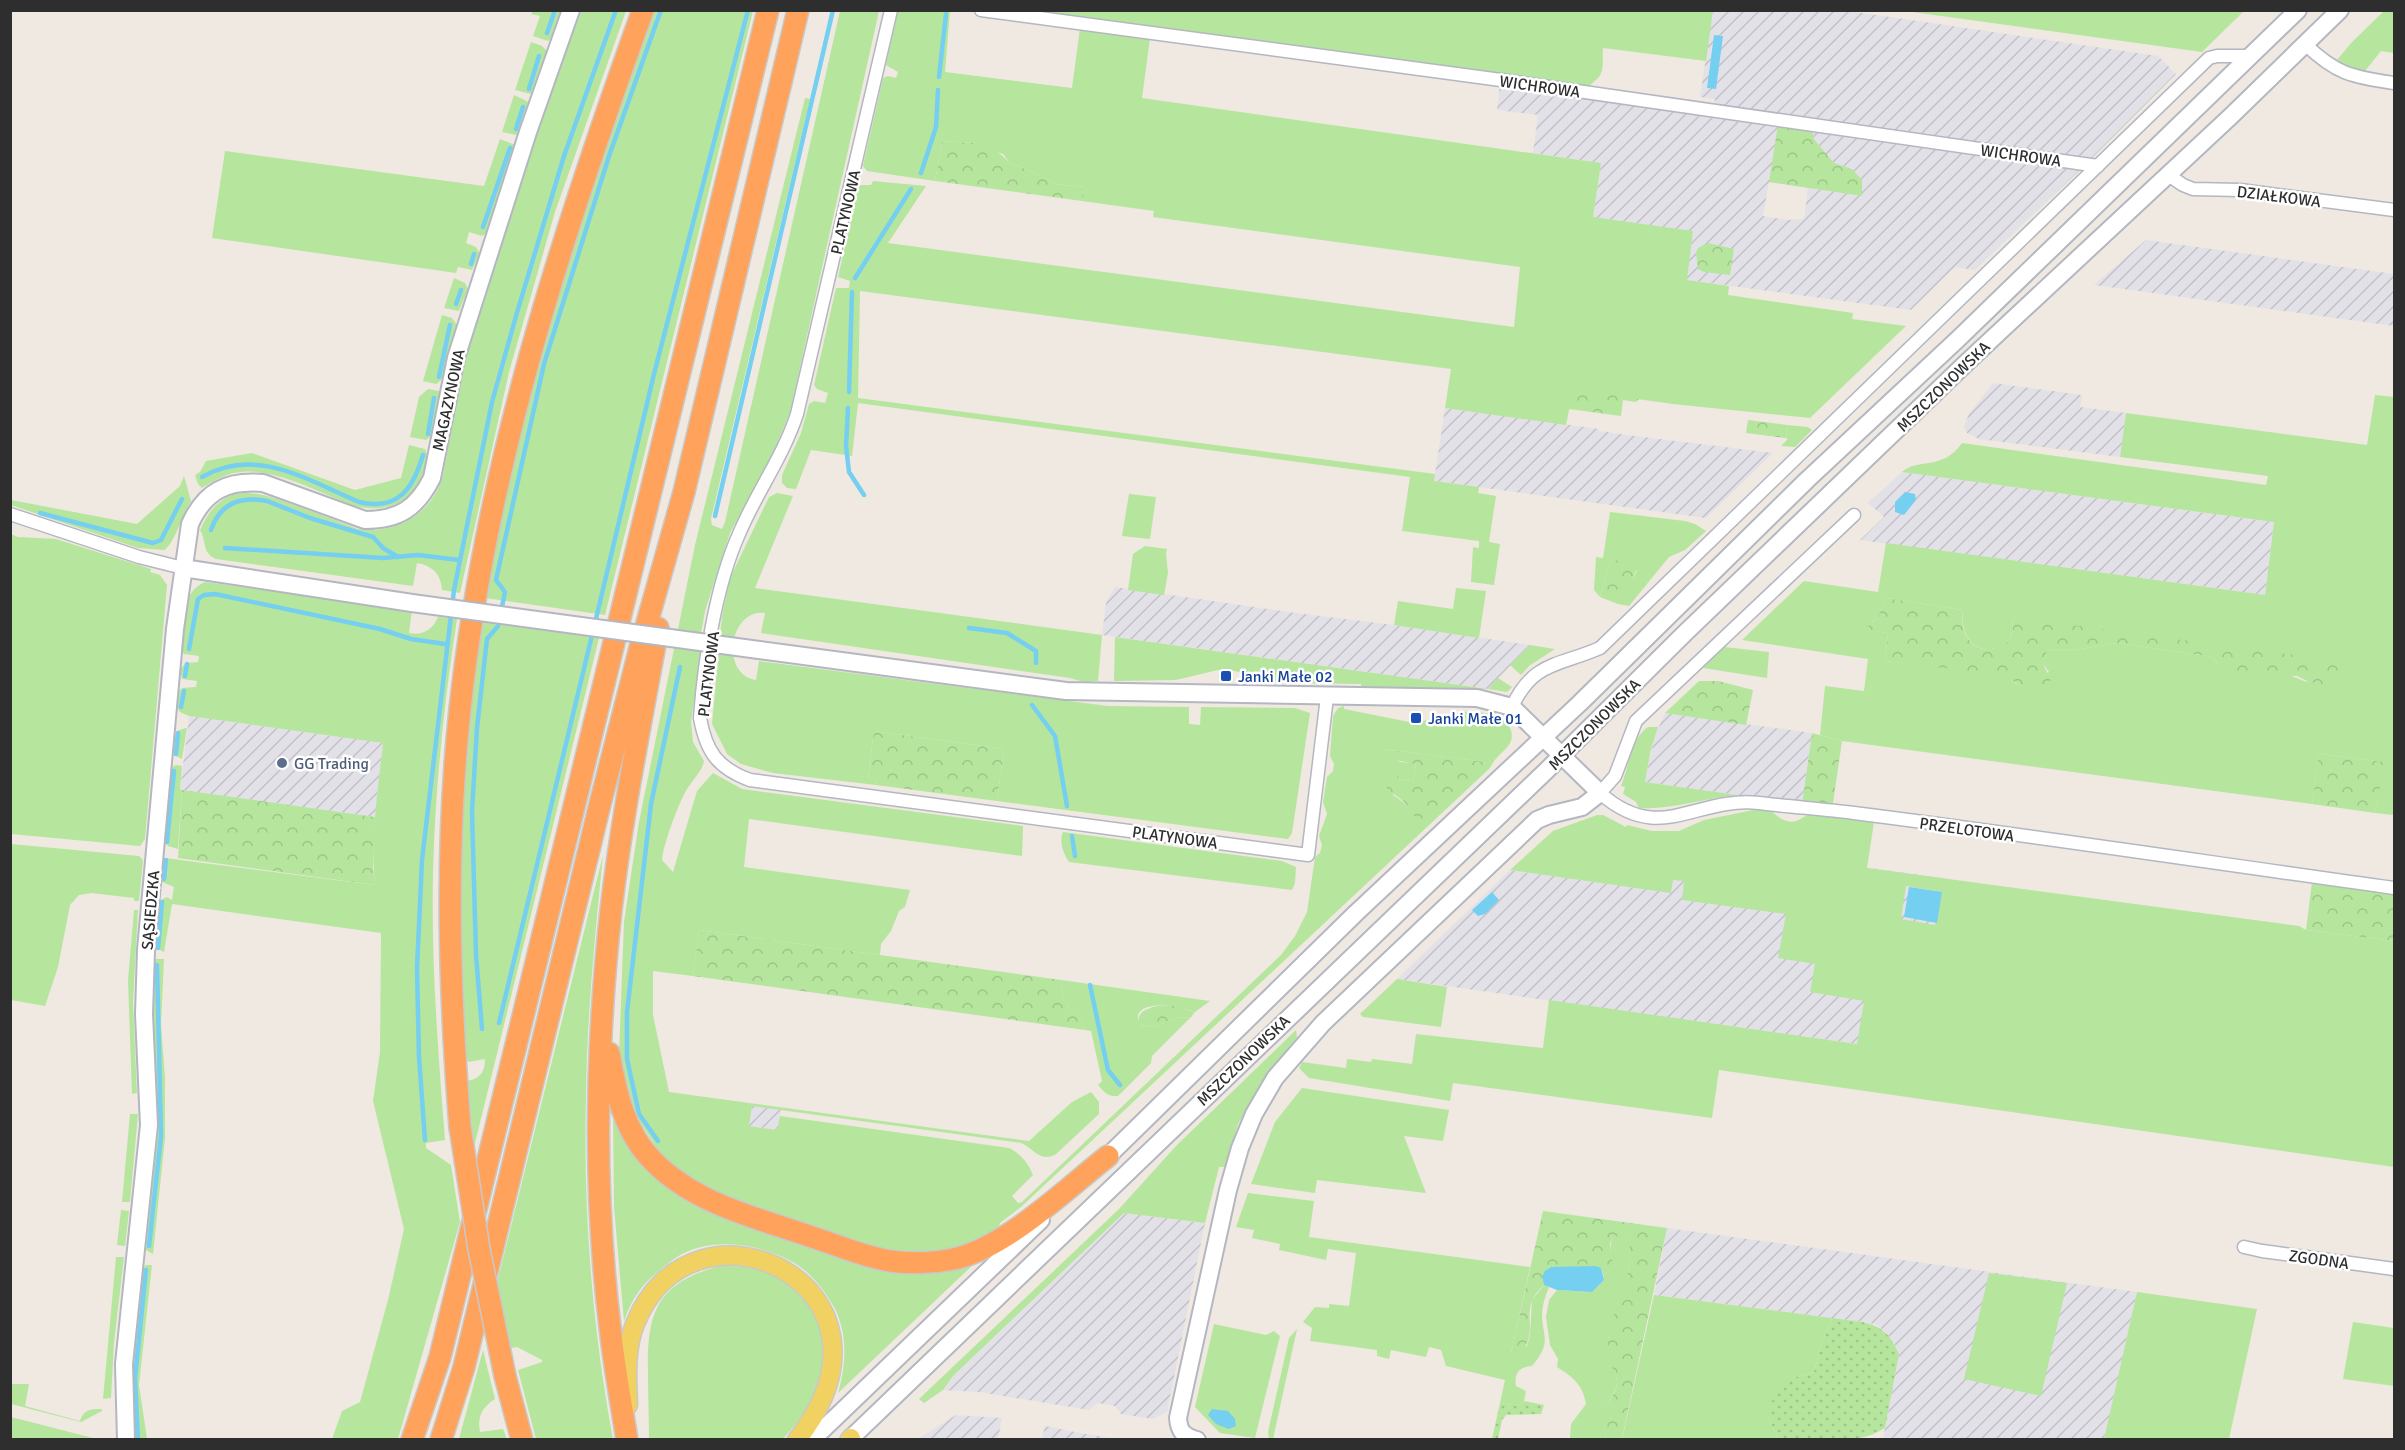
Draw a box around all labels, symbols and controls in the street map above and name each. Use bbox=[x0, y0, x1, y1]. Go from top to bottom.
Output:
street label: WICHROWA bbox=[1498, 71, 1582, 103]
street label: WICHROWA bbox=[1979, 140, 2063, 172]
street label: PLATYNOWA bbox=[827, 168, 865, 257]
street label: DZIAŁKOWA bbox=[2236, 182, 2322, 212]
street label: MSZCZONOWSKA bbox=[1893, 337, 1995, 436]
street label: MAGAZYNOWA bbox=[428, 347, 470, 453]
street label: PLATYNOWA bbox=[694, 630, 724, 718]
place label: Janki Małe 02 bbox=[1238, 667, 1333, 687]
marker: Janki Małe 02 bbox=[1219, 669, 1233, 683]
street label: MSZCZONOWSKA bbox=[1545, 674, 1645, 775]
place label: Janki Małe 01 bbox=[1428, 709, 1523, 729]
marker: Janki Małe 01 bbox=[1409, 711, 1423, 725]
place label: GG Trading bbox=[294, 754, 369, 774]
marker: GG Trading bbox=[275, 756, 289, 770]
street label: PRZELOTOWA bbox=[1918, 813, 2016, 847]
street label: PLATYNOWA bbox=[1131, 822, 1219, 854]
street label: SĄSIEDZKA bbox=[138, 869, 164, 951]
street label: MSZCZONOWSKA bbox=[1193, 1011, 1295, 1110]
street label: ZGODNA bbox=[2288, 1246, 2350, 1274]

